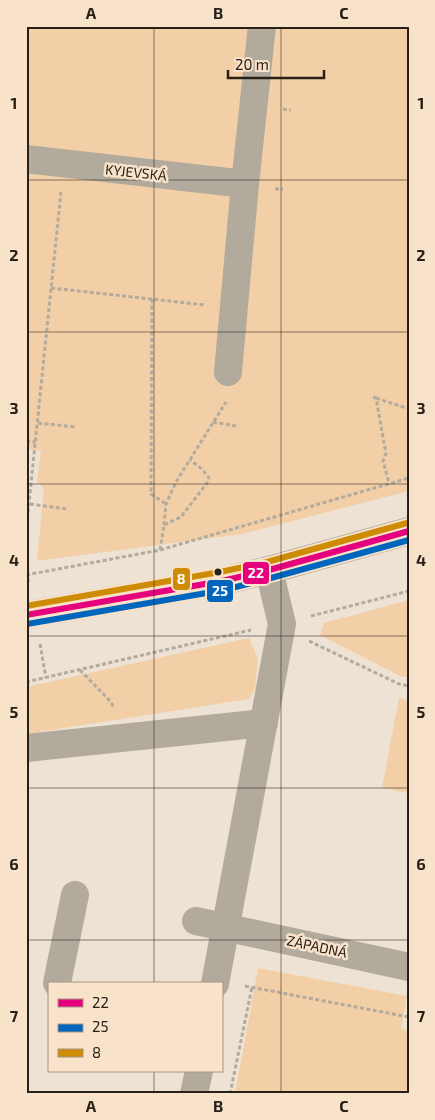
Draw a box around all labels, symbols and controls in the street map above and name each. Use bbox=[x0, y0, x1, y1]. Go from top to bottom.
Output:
text: A bbox=[86, 3, 97, 22]
text: B bbox=[213, 3, 223, 22]
text: C bbox=[339, 3, 349, 22]
scale bar bbox=[228, 48, 324, 80]
text: 20 m bbox=[235, 55, 269, 73]
text: 1 bbox=[11, 93, 17, 112]
text: 1 bbox=[418, 93, 424, 112]
street label: KYJEVSKÁ bbox=[104, 160, 168, 184]
text: 2 bbox=[9, 245, 19, 264]
text: 2 bbox=[416, 245, 426, 264]
text: 3 bbox=[9, 398, 19, 417]
text: 3 bbox=[416, 398, 426, 417]
text: 4 bbox=[9, 550, 19, 569]
text: 4 bbox=[416, 550, 426, 569]
line badge: 22 bbox=[242, 561, 270, 585]
text: 22 bbox=[248, 564, 264, 581]
line badge: 8 bbox=[172, 567, 191, 591]
unlabelled marker bbox=[213, 567, 223, 577]
text: 8 bbox=[177, 570, 185, 587]
line badge: 25 bbox=[206, 579, 234, 603]
text: 25 bbox=[212, 582, 228, 599]
text: 5 bbox=[10, 702, 19, 721]
text: 5 bbox=[417, 702, 426, 721]
text: 6 bbox=[9, 854, 19, 873]
text: 6 bbox=[416, 854, 426, 873]
street label: ZÁPADNÁ bbox=[285, 931, 349, 961]
legend bbox=[48, 982, 222, 1072]
text: 22 bbox=[92, 993, 109, 1011]
text: 7 bbox=[10, 1006, 19, 1025]
text: 7 bbox=[417, 1006, 426, 1025]
text: 25 bbox=[92, 1017, 108, 1035]
text: 8 bbox=[92, 1043, 101, 1061]
text: A bbox=[86, 1096, 97, 1115]
text: B bbox=[213, 1096, 223, 1115]
text: C bbox=[339, 1096, 349, 1115]

